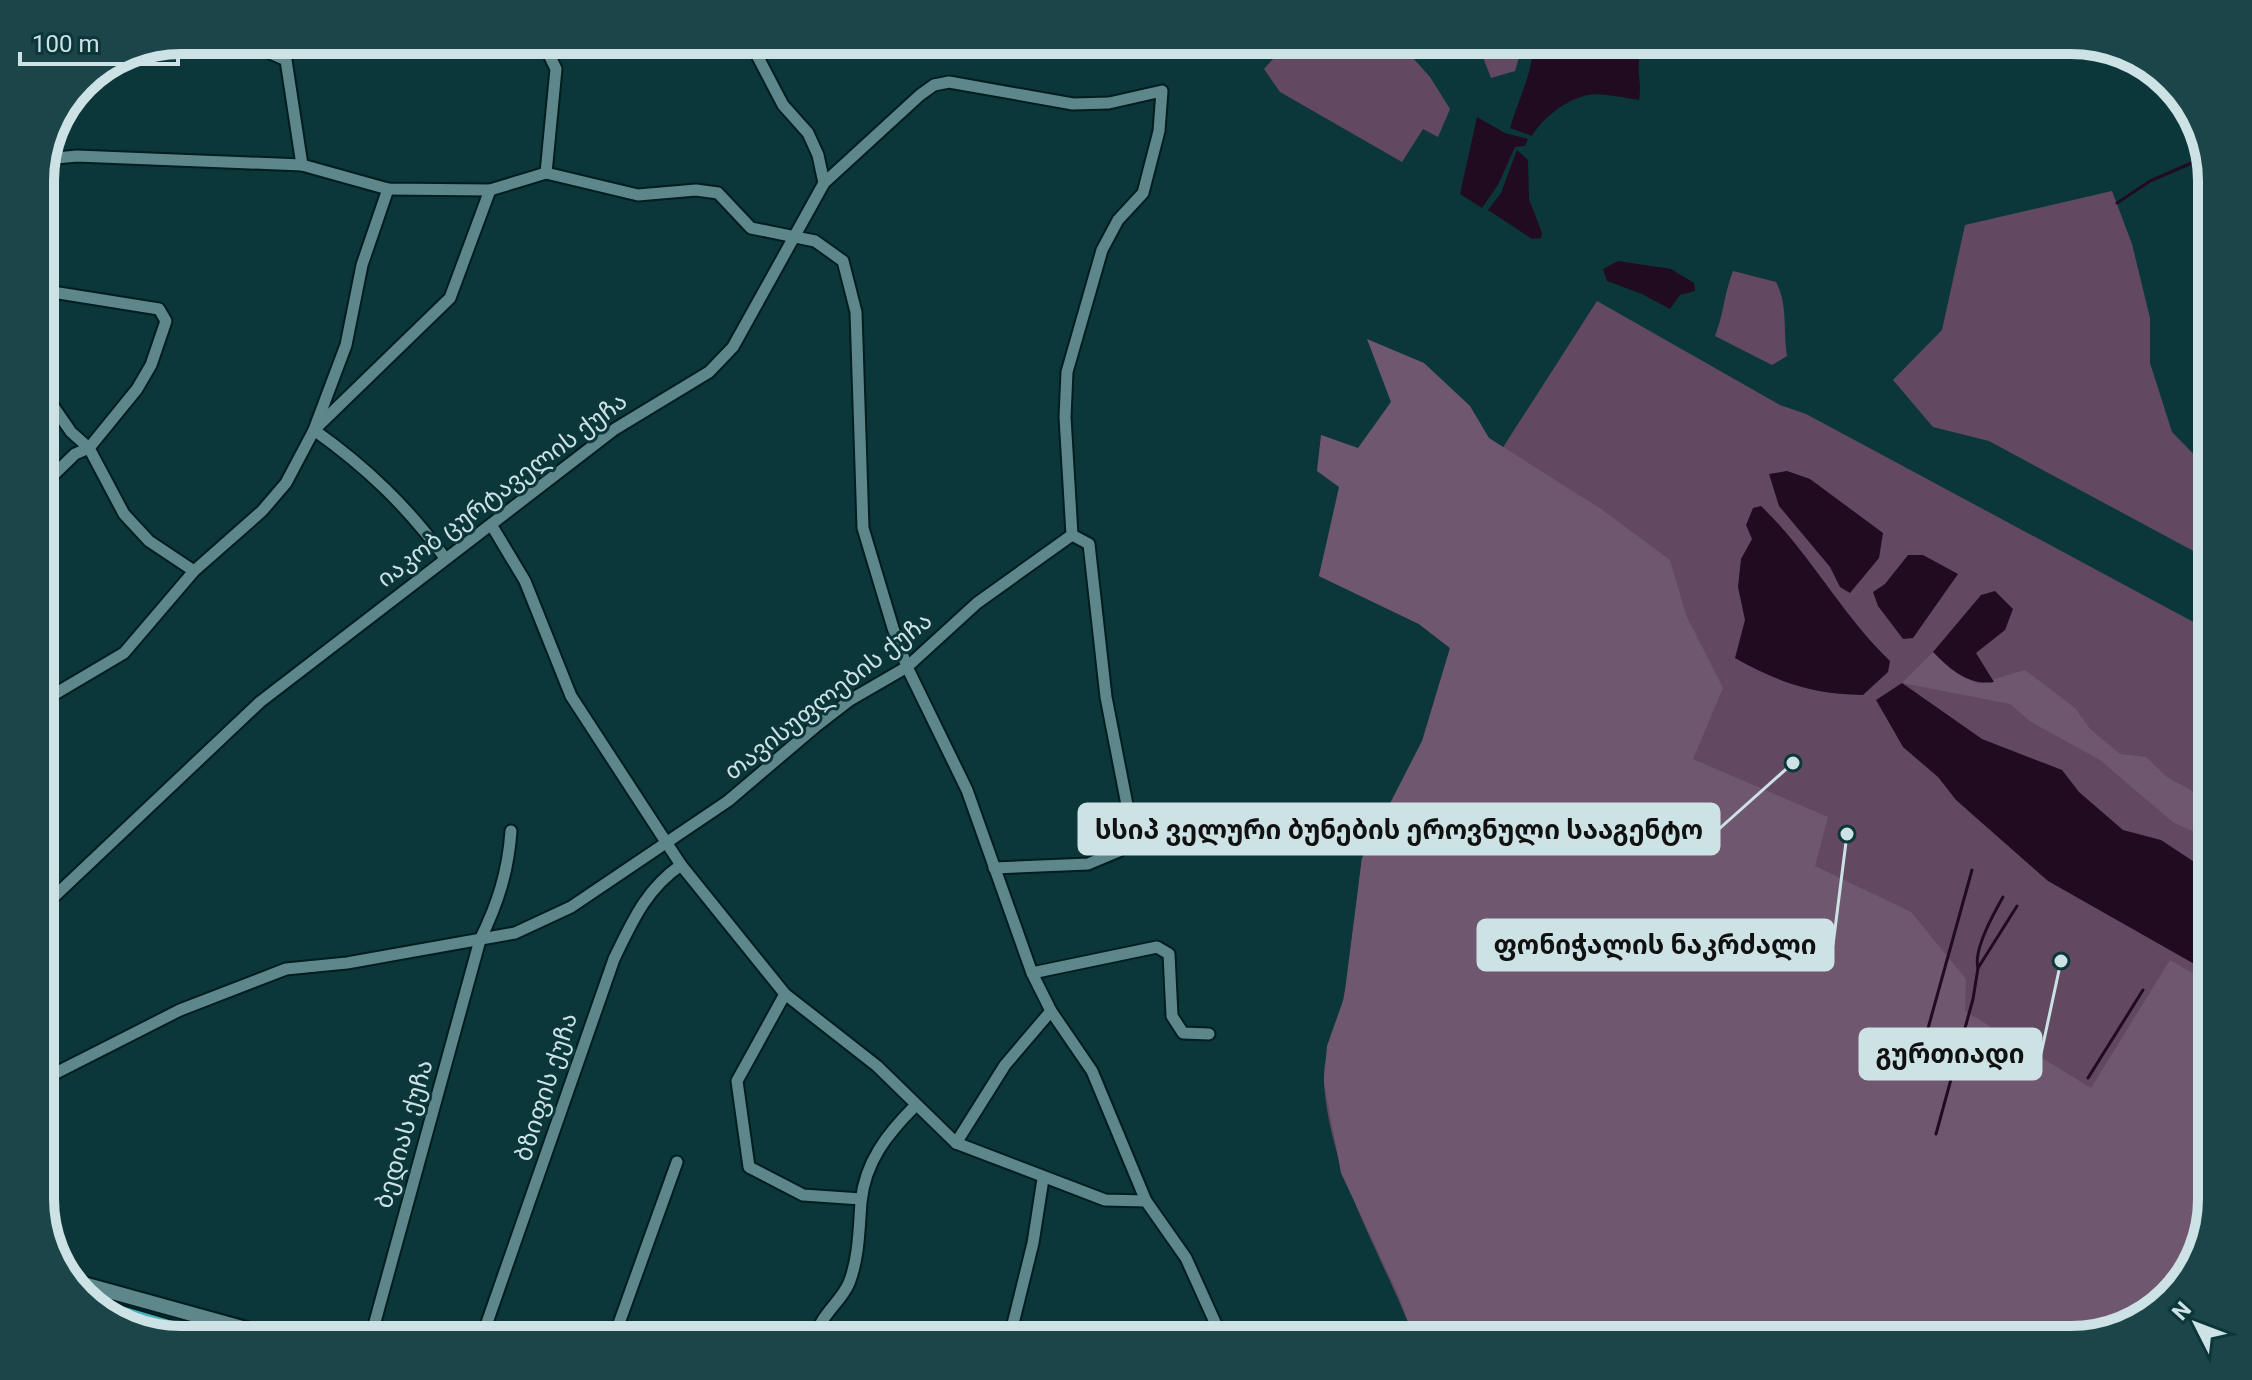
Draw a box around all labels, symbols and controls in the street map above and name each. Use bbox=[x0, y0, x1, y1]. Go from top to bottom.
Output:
scale bar bbox=[20, 16, 178, 66]
text: 100 m bbox=[32, 30, 99, 58]
street label: იაკობ ცურტაველის ქუჩა bbox=[372, 387, 632, 593]
street label: თავისუფლების ქუჩა bbox=[719, 606, 937, 786]
callout: სსიპ ველური ბუნების ეროვნული სააგენტო bbox=[1079, 804, 1719, 854]
text: სსიპ ველური ბუნების ეროვნული სააგენტო bbox=[1095, 815, 1703, 846]
callout: ფონიჭალის ნაკრძალი bbox=[1478, 920, 1833, 970]
text: ფონიჭალის ნაკრძალი bbox=[1494, 930, 1816, 961]
street label: ბზიფის ქუჩა bbox=[509, 1010, 583, 1164]
callout: გურთიადი bbox=[1860, 1029, 2041, 1079]
text: გურთიადი bbox=[1875, 1039, 2025, 1071]
street label: ბედიას ქუჩა bbox=[369, 1057, 439, 1211]
north arrow bbox=[2156, 1284, 2236, 1364]
text: N bbox=[2167, 1297, 2196, 1325]

